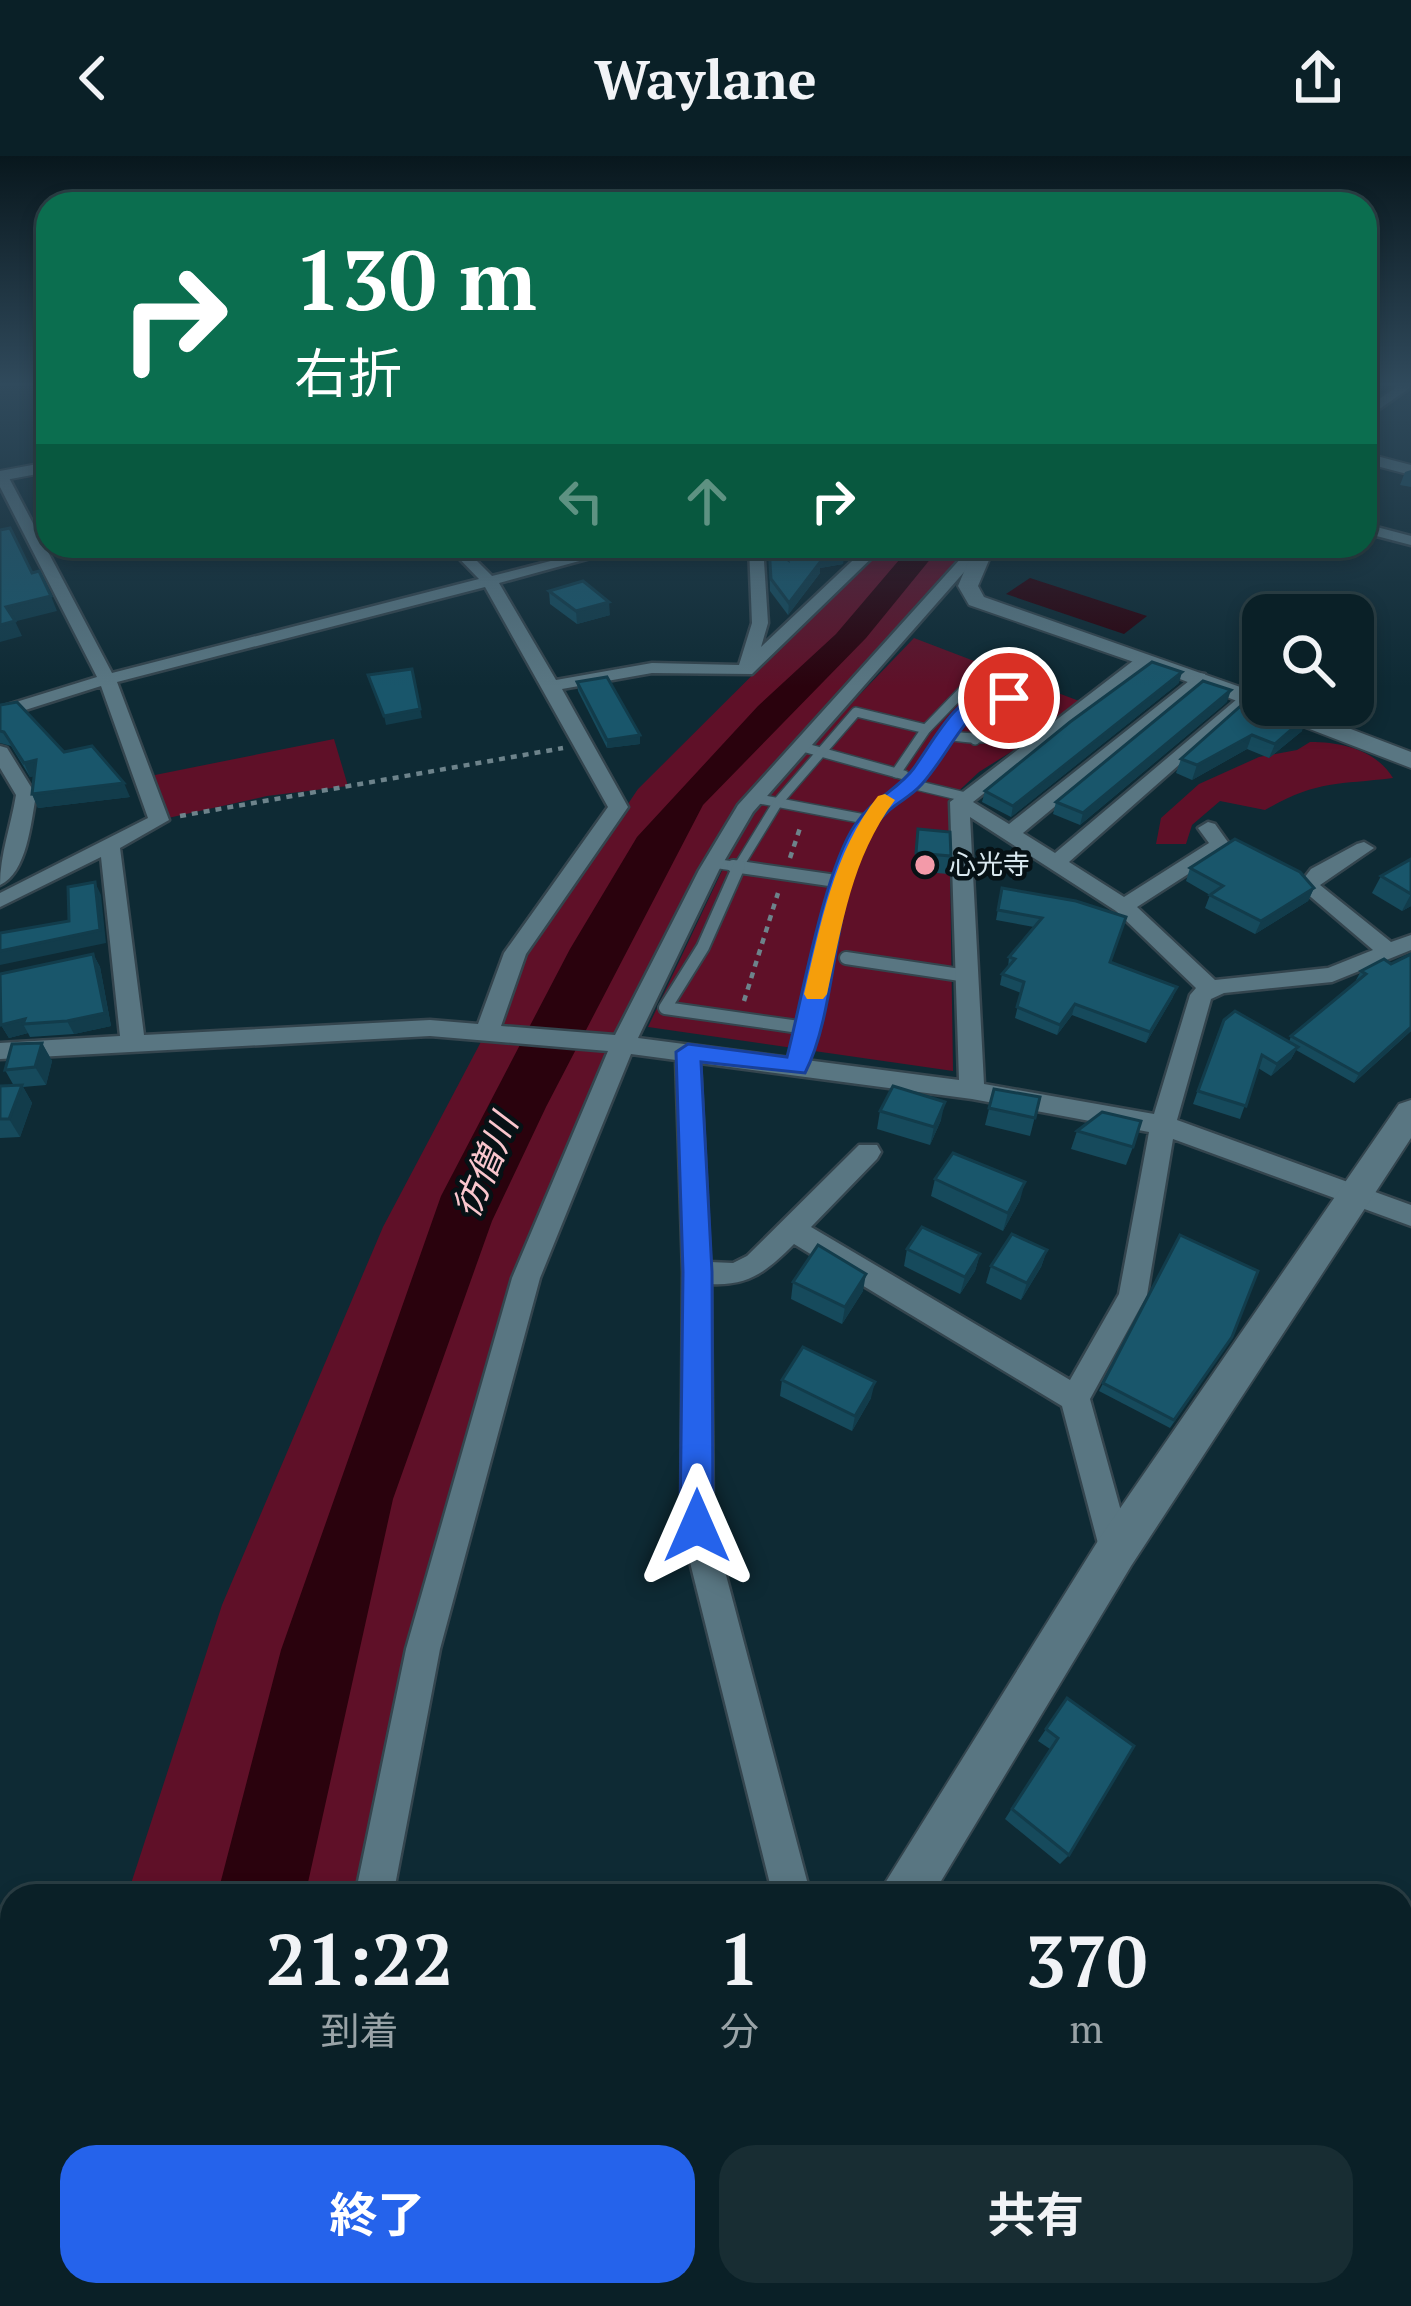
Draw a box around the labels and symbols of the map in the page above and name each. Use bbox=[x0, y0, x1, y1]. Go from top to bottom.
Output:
pin bbox=[958, 647, 1060, 749]
place label: 心光寺 bbox=[949, 846, 1030, 882]
marker: 心光寺 bbox=[912, 852, 938, 878]
water label: 彷僧川 bbox=[442, 1103, 529, 1225]
position arrow bbox=[634, 1463, 760, 1589]

